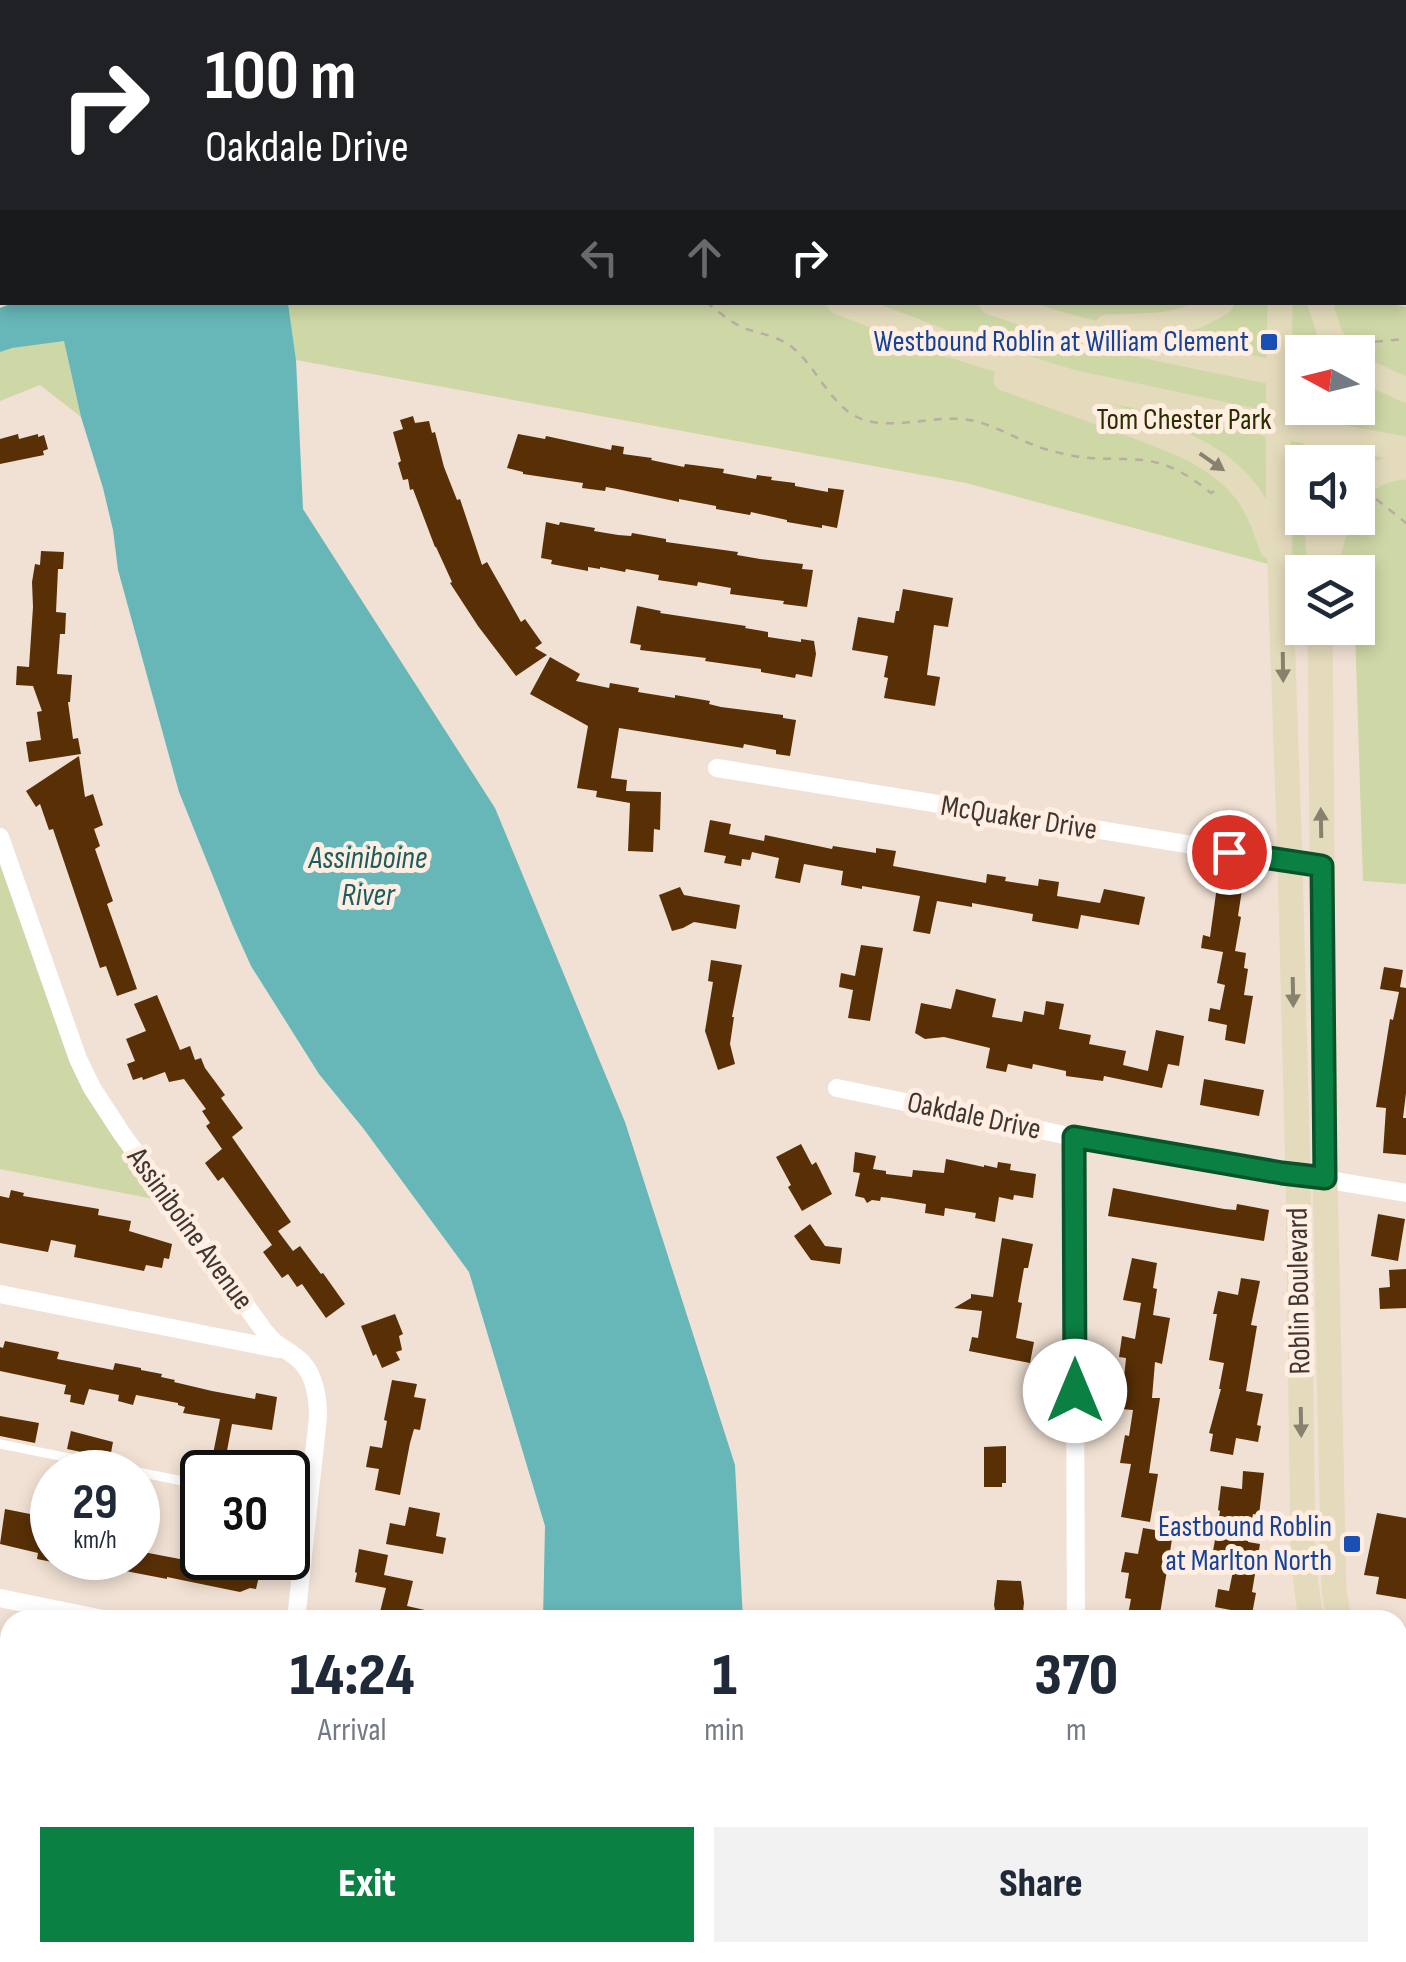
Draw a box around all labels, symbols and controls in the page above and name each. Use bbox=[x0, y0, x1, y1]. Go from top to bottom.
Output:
text: 100 m bbox=[205, 35, 356, 119]
icon: right bbox=[40, 40, 170, 170]
text: Oakdale Drive bbox=[205, 120, 409, 175]
icon: left bbox=[572, 230, 627, 285]
icon: ahead bbox=[677, 230, 732, 285]
icon: right bbox=[782, 230, 837, 285]
place label: Westbound Roblin at William Clement bbox=[873, 324, 1249, 360]
marker: Westbound Roblin at William Clement bbox=[1258, 331, 1280, 353]
north arrow bbox=[1285, 335, 1375, 425]
map controls bbox=[1285, 335, 1375, 645]
park label: Tom Chester Park bbox=[1096, 402, 1272, 438]
button: sound bbox=[1285, 445, 1375, 535]
one-way arrow bbox=[1198, 452, 1225, 471]
button: layers bbox=[1285, 555, 1375, 645]
one-way arrow bbox=[1275, 652, 1291, 684]
street label: McQuaker Drive bbox=[938, 788, 1100, 848]
one-way arrow bbox=[1313, 807, 1329, 839]
pin bbox=[1187, 810, 1272, 895]
icon: arrive bbox=[1202, 825, 1257, 880]
water label: Assiniboine River bbox=[307, 839, 427, 915]
one-way arrow bbox=[1286, 977, 1302, 1009]
street label: Oakdale Drive bbox=[904, 1084, 1044, 1148]
street label: Assiniboine Avenue bbox=[119, 1140, 261, 1317]
street label: Roblin Boulevard bbox=[1280, 1207, 1318, 1375]
position arrow bbox=[1023, 1339, 1127, 1443]
one-way arrow bbox=[1293, 1407, 1309, 1439]
speed limit sign: 30 bbox=[180, 1450, 310, 1580]
text: 29 bbox=[72, 1473, 118, 1533]
place label: Eastbound Roblin at Marlton North bbox=[1158, 1509, 1332, 1579]
text: km/h bbox=[73, 1525, 117, 1556]
marker: Eastbound Roblin at Marlton North bbox=[1341, 1533, 1363, 1555]
text: 14:24 bbox=[290, 1640, 415, 1712]
text: 1 bbox=[712, 1640, 737, 1712]
text: 370 bbox=[1034, 1640, 1118, 1712]
text: Arrival bbox=[318, 1711, 387, 1750]
text: min bbox=[704, 1711, 745, 1750]
text: m bbox=[1066, 1711, 1087, 1750]
button: Exit bbox=[40, 1827, 694, 1942]
button: Share bbox=[714, 1827, 1368, 1942]

